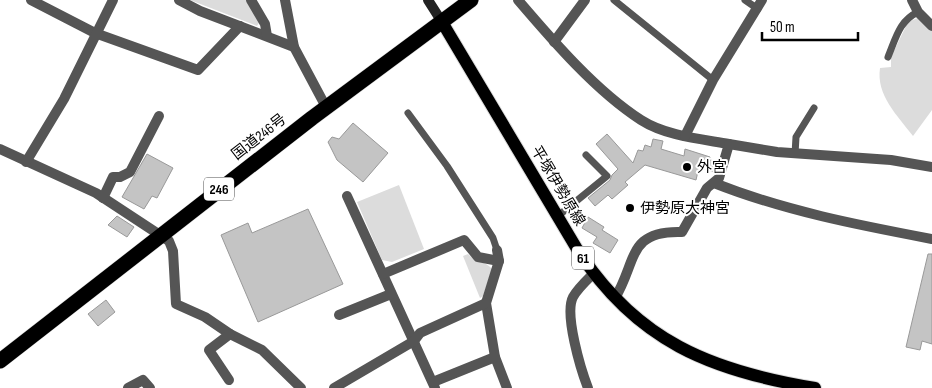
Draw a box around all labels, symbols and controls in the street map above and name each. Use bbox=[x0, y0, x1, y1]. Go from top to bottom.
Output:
scale bar bbox=[762, 10, 858, 42]
text: 50 m bbox=[770, 18, 795, 37]
street label: 国道246号 bbox=[228, 110, 290, 164]
street label: 平塚伊勢原線 bbox=[527, 143, 589, 229]
place label: 外宮 bbox=[697, 158, 727, 177]
marker: 外宮 bbox=[681, 161, 693, 173]
road number: 246 bbox=[204, 178, 234, 200]
place label: 伊勢原大神宮 bbox=[640, 199, 730, 218]
marker: 伊勢原大神宮 bbox=[624, 202, 636, 214]
road number: 61 bbox=[572, 247, 594, 270]

